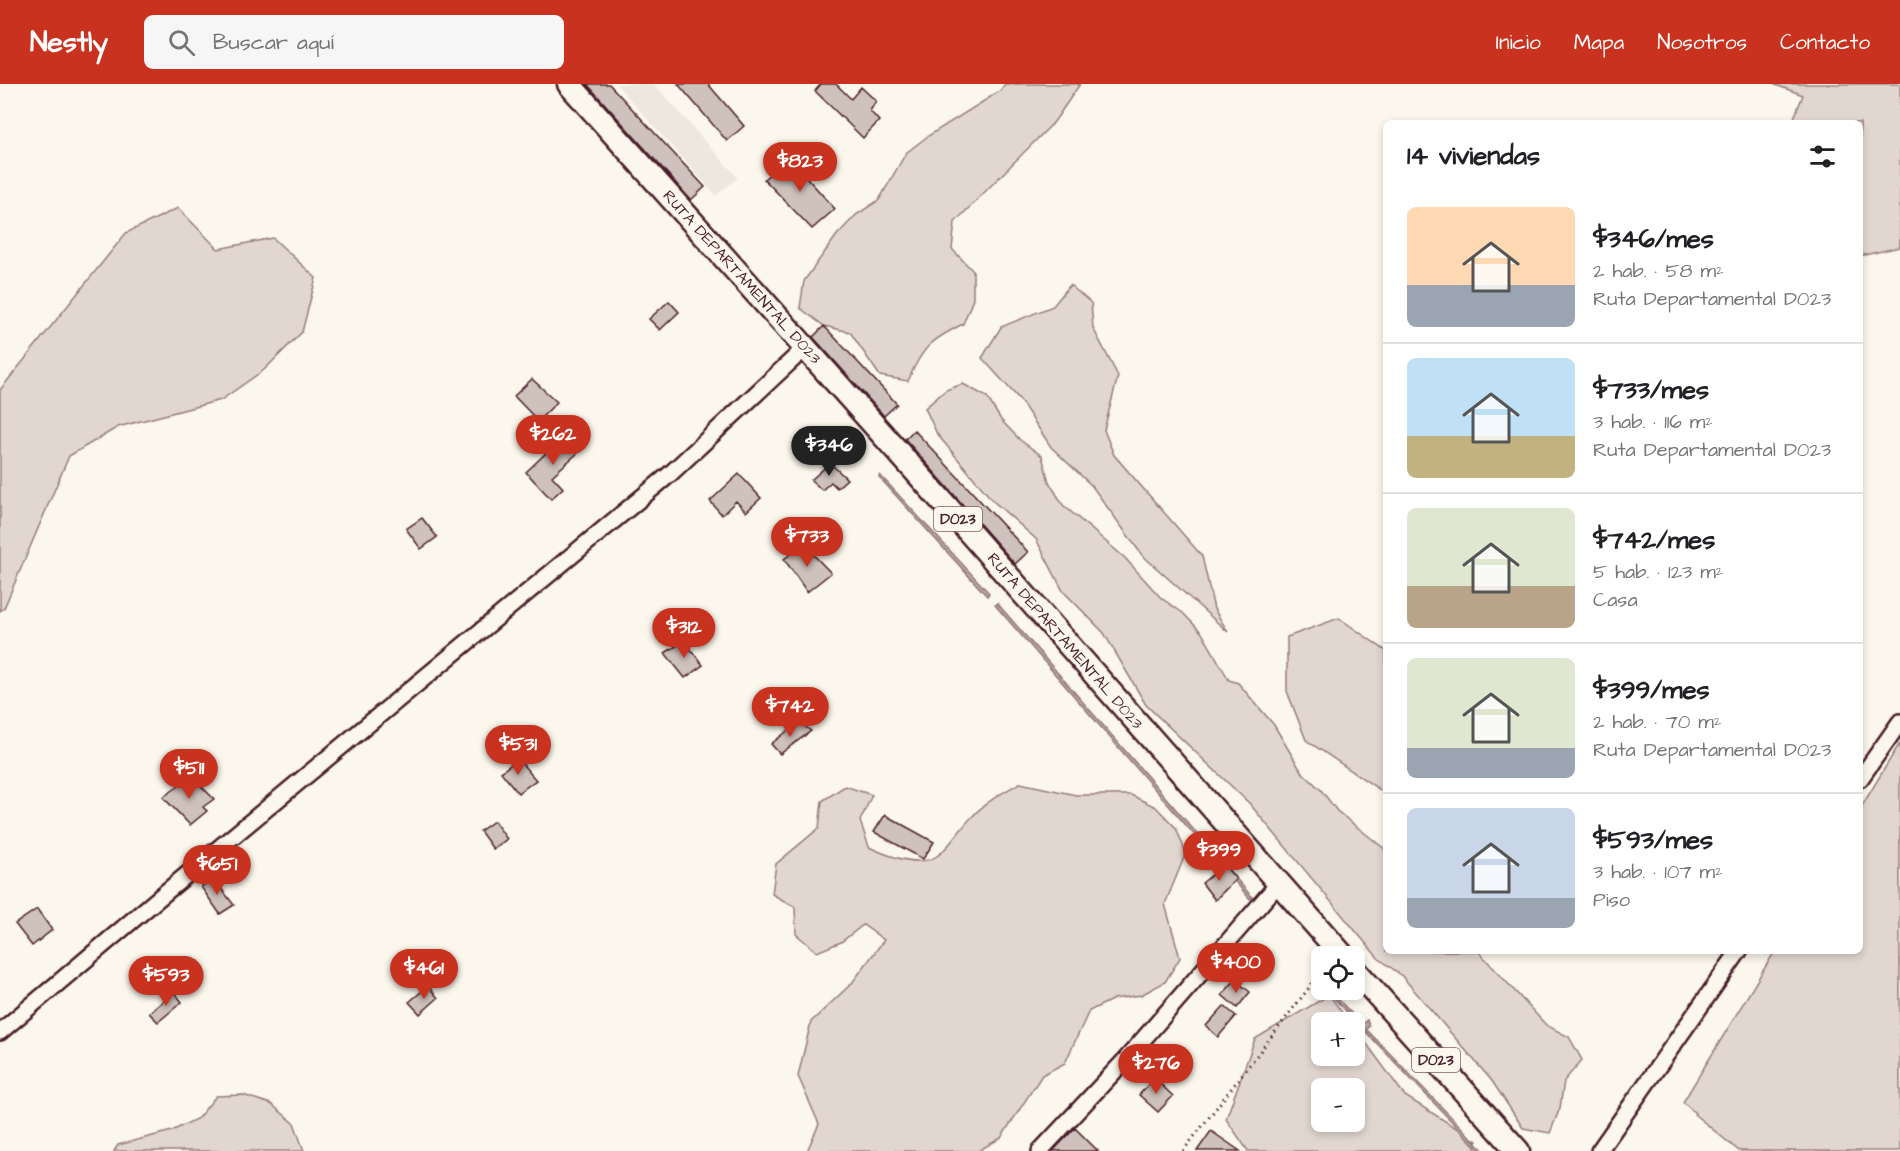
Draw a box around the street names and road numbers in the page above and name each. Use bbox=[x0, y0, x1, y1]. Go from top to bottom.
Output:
street label: RUTA DEPARTAMENTAL D023 bbox=[658, 185, 826, 369]
road number: D023 bbox=[934, 507, 982, 531]
street label: RUTA DEPARTAMENTAL D023 bbox=[982, 548, 1148, 734]
road number: D023 bbox=[1412, 1048, 1460, 1072]

